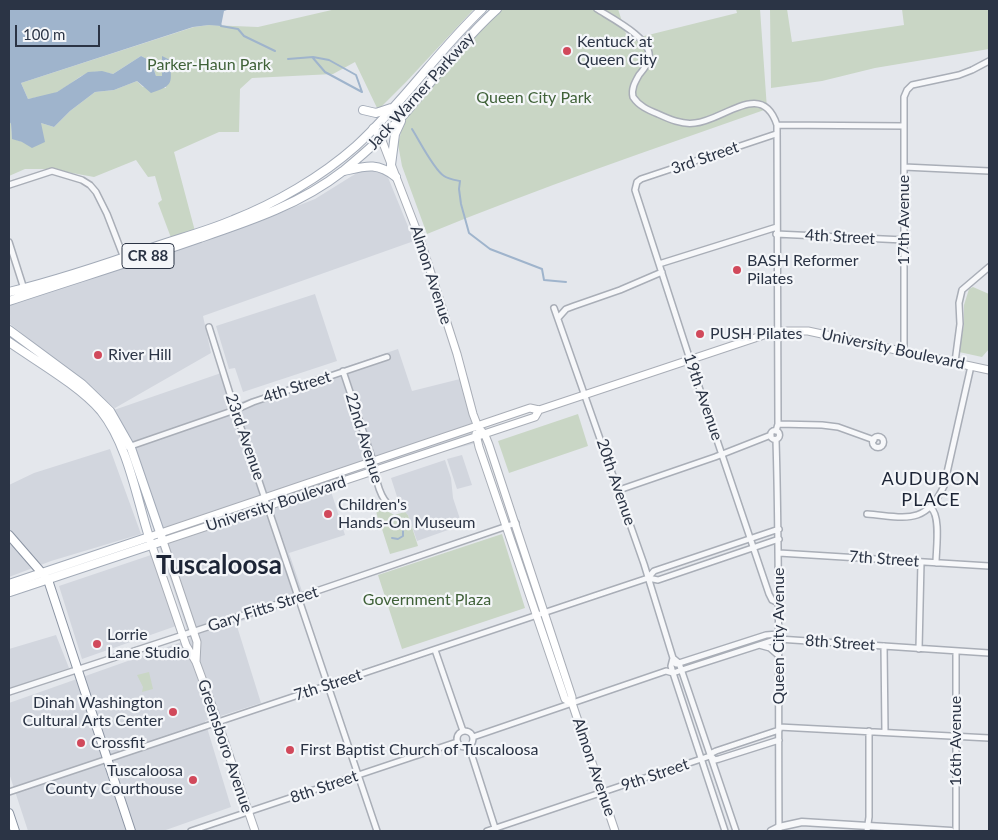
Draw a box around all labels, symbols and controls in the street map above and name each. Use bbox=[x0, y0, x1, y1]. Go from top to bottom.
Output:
scale bar bbox=[18, 15, 102, 47]
text: 100 m bbox=[23, 25, 65, 43]
street label: Jack Warner Parkway bbox=[363, 29, 479, 153]
place label: Kentuck at Queen City bbox=[577, 32, 657, 70]
marker: Kentuck at Queen City bbox=[561, 45, 573, 57]
park label: Parker-Haun Park bbox=[147, 55, 271, 75]
park label: Queen City Park bbox=[476, 88, 592, 108]
street label: 3rd Street bbox=[669, 138, 741, 178]
street label: 17th Avenue bbox=[894, 175, 914, 265]
street label: Almon Avenue bbox=[406, 223, 456, 327]
street label: 4th Street bbox=[804, 226, 876, 248]
road number: CR 88 bbox=[122, 244, 174, 268]
place label: BASH Reformer Pilates bbox=[747, 251, 859, 289]
marker: BASH Reformer Pilates bbox=[731, 264, 743, 276]
place label: PUSH Pilates bbox=[710, 324, 802, 344]
street label: University Boulevard bbox=[820, 324, 966, 374]
marker: PUSH Pilates bbox=[694, 328, 706, 340]
place label: River Hill bbox=[108, 345, 172, 365]
marker: River Hill bbox=[92, 349, 104, 361]
street label: 19th Avenue bbox=[679, 351, 727, 443]
street label: 4th Street bbox=[261, 367, 333, 407]
street label: 22nd Avenue bbox=[341, 390, 387, 486]
street label: 23rd Avenue bbox=[221, 391, 269, 483]
street label: 20th Avenue bbox=[592, 436, 640, 528]
district label: AUDUBON PLACE bbox=[881, 468, 981, 510]
street label: University Boulevard bbox=[204, 472, 348, 536]
place label: Children's Hands-On Museum bbox=[338, 495, 475, 533]
marker: Children's Hands-On Museum bbox=[322, 508, 334, 520]
street label: 7th Street bbox=[848, 547, 920, 571]
district label: Tuscaloosa bbox=[156, 550, 282, 582]
street label: Queen City Avenue bbox=[769, 567, 789, 705]
street label: Gary Fitts Street bbox=[205, 582, 321, 636]
park label: Government Plaza bbox=[363, 590, 491, 610]
place label: Lorrie Lane Studio bbox=[107, 625, 189, 663]
street label: 8th Street bbox=[804, 631, 876, 655]
marker: Lorrie Lane Studio bbox=[91, 638, 103, 650]
street label: 7th Street bbox=[292, 665, 364, 705]
street label: Greensboro Avenue bbox=[193, 677, 257, 815]
place label: Dinah Washington Cultural Arts Center bbox=[22, 693, 163, 731]
street label: 16th Avenue bbox=[946, 696, 966, 786]
marker: Dinah Washington Cultural Arts Center bbox=[167, 706, 179, 718]
street label: Almon Avenue bbox=[568, 715, 620, 819]
place label: Crossfit bbox=[91, 733, 145, 753]
marker: Crossfit bbox=[75, 737, 87, 749]
place label: First Baptist Church of Tuscaloosa bbox=[300, 740, 538, 760]
marker: First Baptist Church of Tuscaloosa bbox=[284, 744, 296, 756]
street label: 9th Street bbox=[619, 755, 691, 795]
place label: Tuscaloosa County Courthouse bbox=[45, 761, 183, 799]
street label: 8th Street bbox=[288, 767, 360, 807]
marker: Tuscaloosa County Courthouse bbox=[187, 774, 199, 786]

